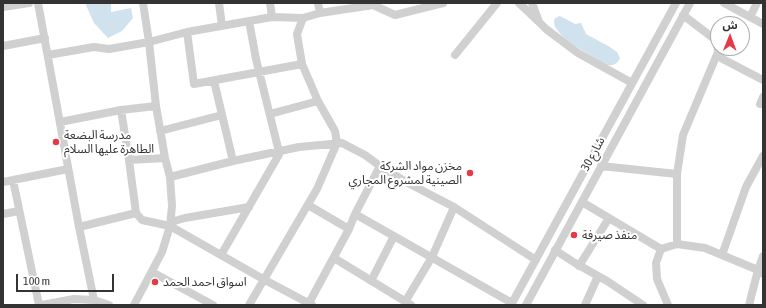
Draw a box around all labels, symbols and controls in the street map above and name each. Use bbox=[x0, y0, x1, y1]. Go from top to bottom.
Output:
north arrow bbox=[710, 16, 750, 56]
text: ش bbox=[723, 19, 738, 31]
place label: مدرسة البضعة الطاهرة عليها السلام bbox=[64, 128, 154, 156]
street label: شارع 30 bbox=[578, 135, 608, 173]
marker: مدرسة البضعة الطاهرة عليها السلام bbox=[51, 137, 61, 147]
place label: مخزن مواد الشركة الصينية لمشروع المجاري bbox=[348, 159, 462, 187]
marker: مخزن مواد الشركة الصينية لمشروع المجاري bbox=[465, 168, 475, 178]
place label: منفذ صيرفة bbox=[582, 228, 637, 242]
marker: منفذ صيرفة bbox=[569, 230, 579, 240]
scale bar bbox=[18, 266, 116, 292]
text: 100 m bbox=[23, 274, 50, 288]
place label: اسواق احمد الحمد bbox=[163, 275, 247, 289]
marker: اسواق احمد الحمد bbox=[150, 277, 160, 287]

